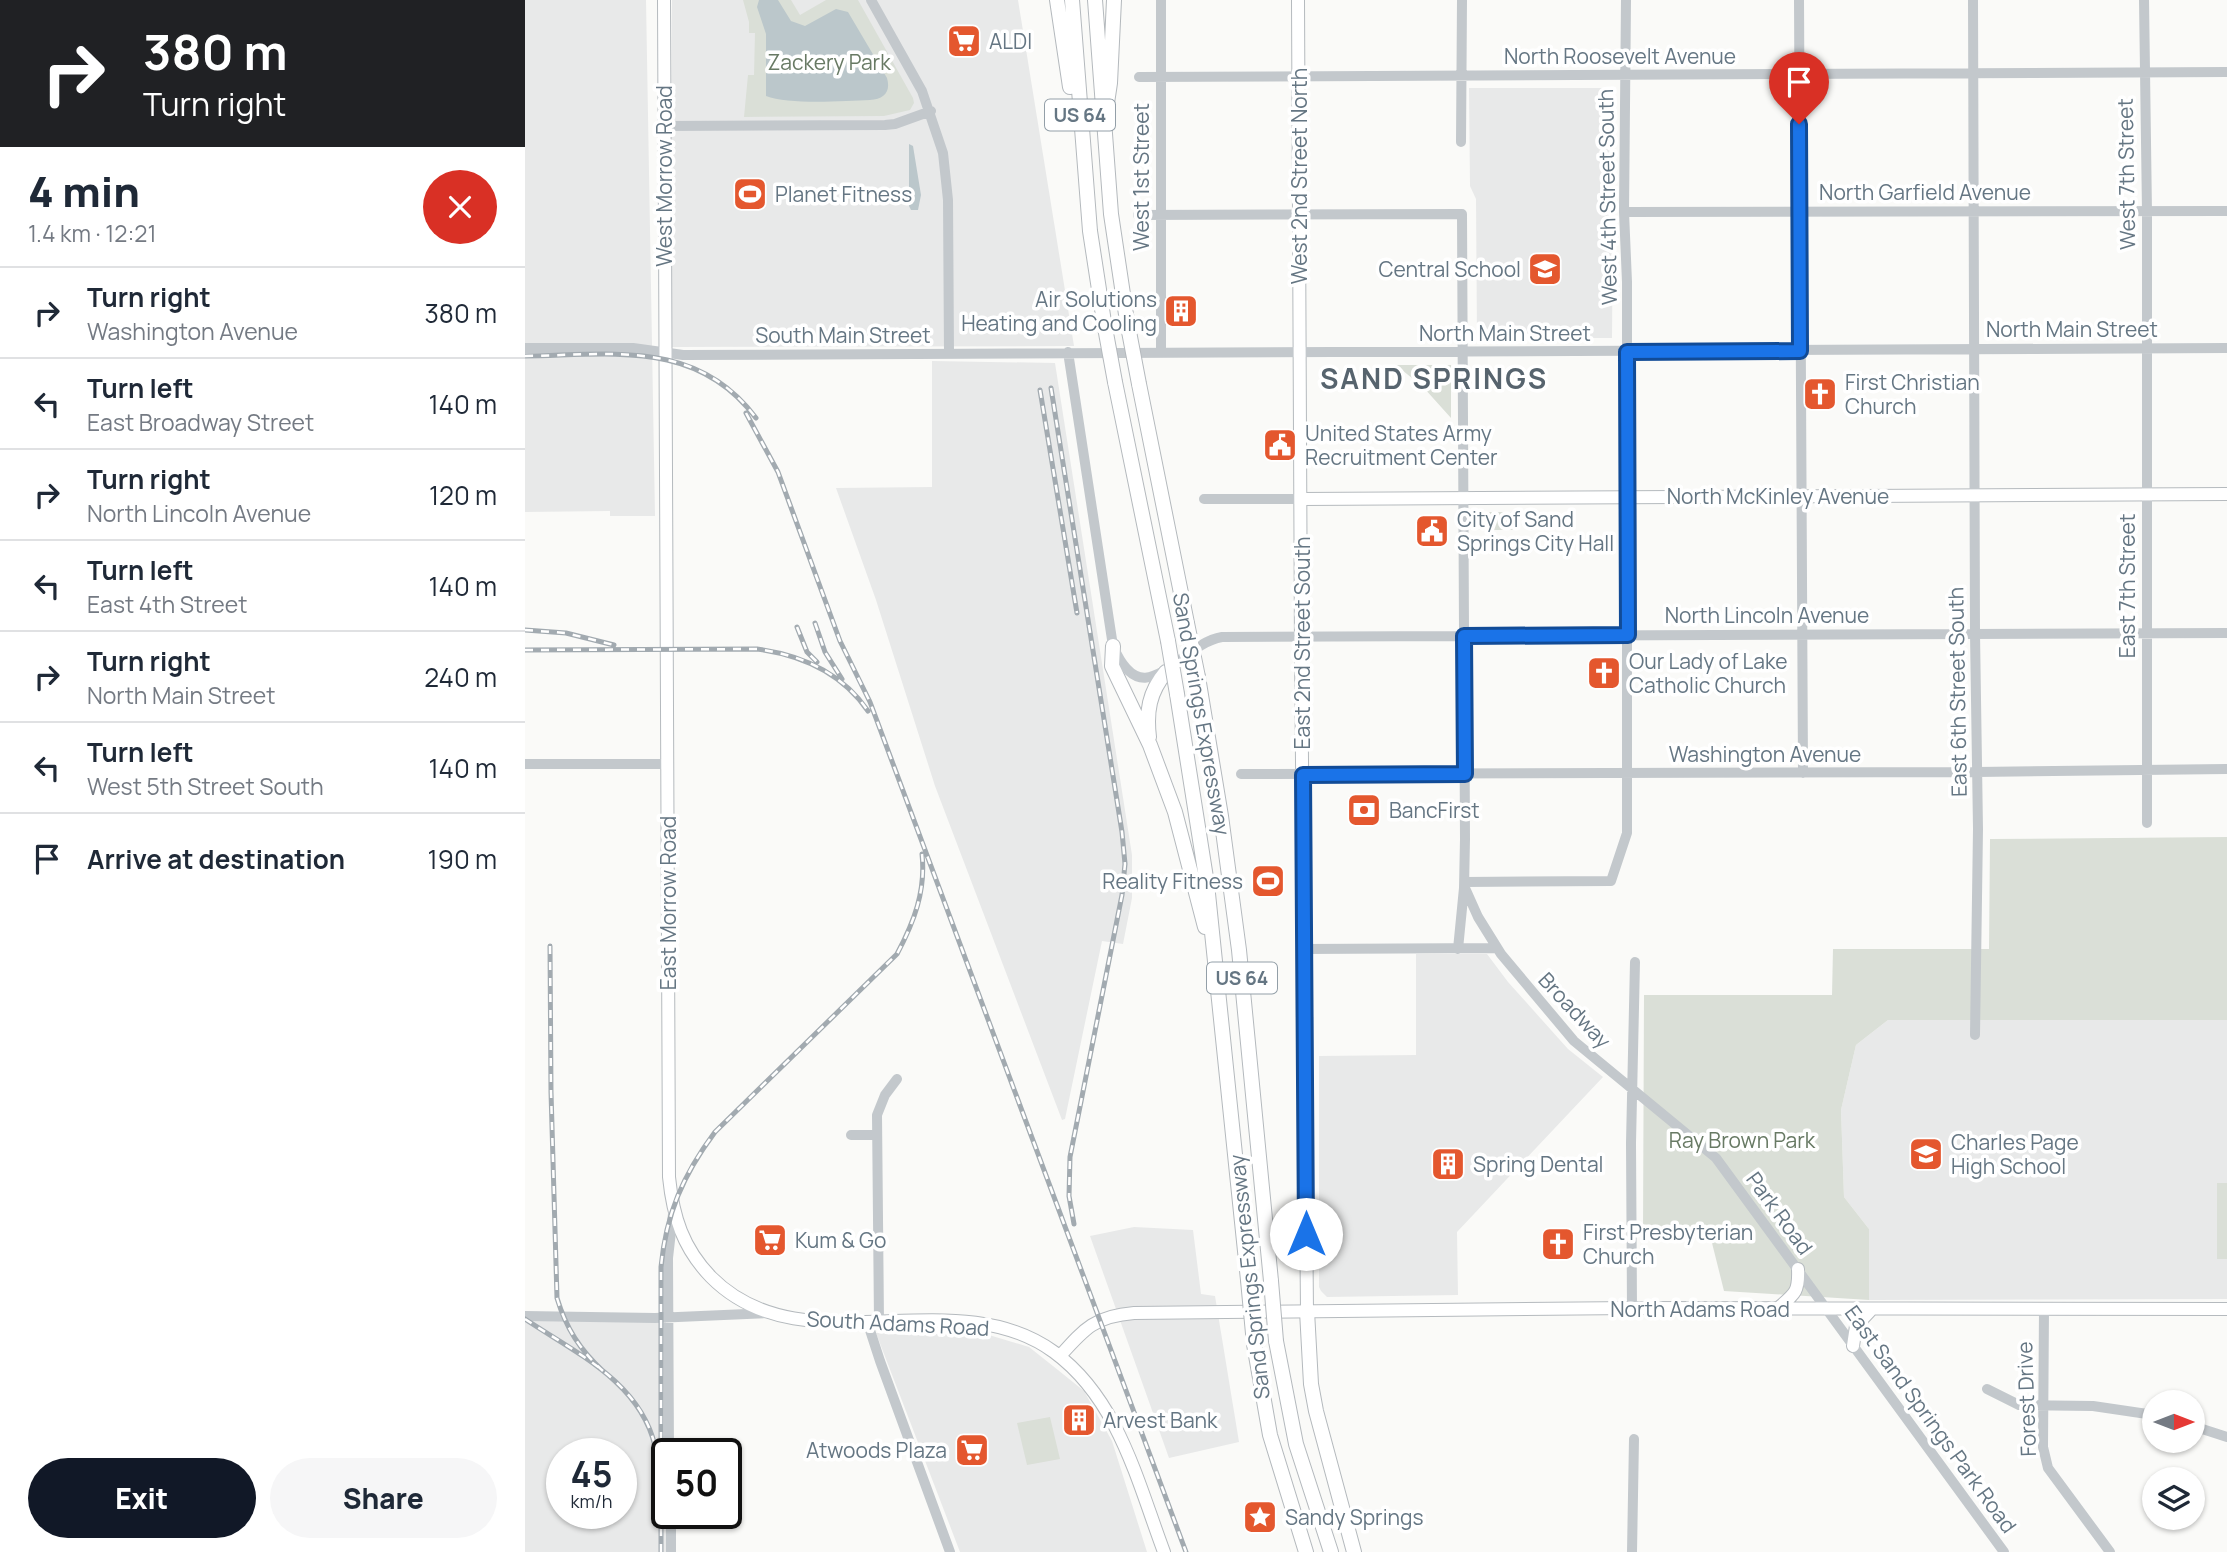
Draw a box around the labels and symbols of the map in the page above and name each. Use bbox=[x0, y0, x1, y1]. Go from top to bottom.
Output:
supermarket icon: ALDI bbox=[945, 22, 983, 60]
place label: ALDI bbox=[989, 27, 1032, 55]
street label: North Roosevelt Avenue bbox=[1504, 42, 1736, 70]
park label: Zackery Park bbox=[767, 48, 891, 76]
pin bbox=[1769, 52, 1829, 124]
street label: West 2nd Street North bbox=[1285, 68, 1313, 284]
street label: West Morrow Road bbox=[650, 85, 678, 267]
street label: West 4th Street South bbox=[1591, 89, 1623, 305]
street label: West 7th Street bbox=[2111, 98, 2141, 250]
road number: US 64 bbox=[1045, 99, 1115, 130]
street label: West 1st Street bbox=[1127, 103, 1155, 251]
sports icon: Planet Fitness bbox=[731, 175, 769, 213]
street label: North Garfield Avenue bbox=[1819, 178, 2031, 206]
place label: Planet Fitness bbox=[775, 180, 912, 208]
school or university icon: Central School bbox=[1526, 250, 1564, 288]
place label: Central School bbox=[1378, 255, 1521, 283]
place label: Air Solutions Heating and Cooling bbox=[961, 285, 1157, 337]
building icon: Air Solutions Heating and Cooling bbox=[1162, 292, 1200, 330]
street label: North Main Street bbox=[1986, 315, 2158, 343]
street label: North Main Street bbox=[1419, 319, 1591, 347]
street label: South Main Street bbox=[755, 321, 931, 349]
district label: SAND SPRINGS bbox=[1320, 359, 1548, 397]
place label: First Christian Church bbox=[1845, 368, 1980, 420]
church icon: First Christian Church bbox=[1801, 375, 1839, 413]
place label: United States Army Recruitment Center bbox=[1305, 419, 1498, 471]
public building icon: United States Army Recruitment Center bbox=[1261, 426, 1299, 464]
street label: North McKinley Avenue bbox=[1667, 482, 1889, 510]
place label: City of Sand Springs City Hall bbox=[1457, 505, 1614, 557]
public building icon: City of Sand Springs City Hall bbox=[1413, 512, 1451, 550]
street label: East 7th Street bbox=[2113, 514, 2141, 658]
street label: East 2nd Street South bbox=[1288, 537, 1316, 749]
street label: East 6th Street South bbox=[1941, 587, 1973, 797]
street label: Sand Springs Expressway bbox=[1167, 590, 1237, 838]
street label: North Lincoln Avenue bbox=[1665, 601, 1869, 629]
place label: Our Lady of Lake Catholic Church bbox=[1629, 647, 1787, 699]
church icon: Our Lady of Lake Catholic Church bbox=[1585, 654, 1623, 692]
street label: Washington Avenue bbox=[1669, 740, 1861, 768]
bank icon: BancFirst bbox=[1345, 791, 1383, 829]
place label: BancFirst bbox=[1389, 796, 1480, 824]
street label: East Morrow Road bbox=[654, 816, 682, 990]
sports icon: Reality Fitness bbox=[1249, 862, 1287, 900]
place label: Reality Fitness bbox=[1102, 867, 1243, 895]
road number: US 64 bbox=[1207, 962, 1277, 994]
street label: Broadway bbox=[1533, 966, 1617, 1054]
park label: Ray Brown Park bbox=[1669, 1126, 1816, 1154]
place label: Charles Page High School bbox=[1951, 1128, 2079, 1180]
school or university icon: Charles Page High School bbox=[1907, 1135, 1945, 1173]
building icon: Spring Dental bbox=[1429, 1145, 1467, 1183]
place label: Spring Dental bbox=[1473, 1150, 1603, 1178]
street label: Sand Springs Expressway bbox=[1222, 1153, 1276, 1401]
street label: Park Road bbox=[1741, 1166, 1819, 1260]
position arrow bbox=[1269, 1197, 1343, 1271]
place label: First Presbyterian Church bbox=[1583, 1218, 1753, 1270]
supermarket icon: Kum & Go bbox=[751, 1221, 789, 1259]
church icon: First Presbyterian Church bbox=[1539, 1225, 1577, 1263]
place label: Kum & Go bbox=[795, 1226, 886, 1254]
street label: North Adams Road bbox=[1610, 1295, 1790, 1323]
street label: East Sand Springs Park Road bbox=[1839, 1300, 2023, 1538]
street label: South Adams Road bbox=[806, 1304, 990, 1342]
street label: Forest Drive bbox=[2010, 1341, 2042, 1457]
north arrow bbox=[2142, 1390, 2205, 1452]
building icon: Arvest Bank bbox=[1060, 1401, 1098, 1439]
place label: Arvest Bank bbox=[1103, 1406, 1218, 1434]
supermarket icon: Atwoods Plaza bbox=[953, 1431, 991, 1469]
place label: Atwoods Plaza bbox=[806, 1436, 947, 1464]
speed limit sign: 50 bbox=[651, 1438, 742, 1529]
place icon: Sandy Springs bbox=[1241, 1498, 1279, 1536]
place label: Sandy Springs bbox=[1285, 1503, 1424, 1531]

